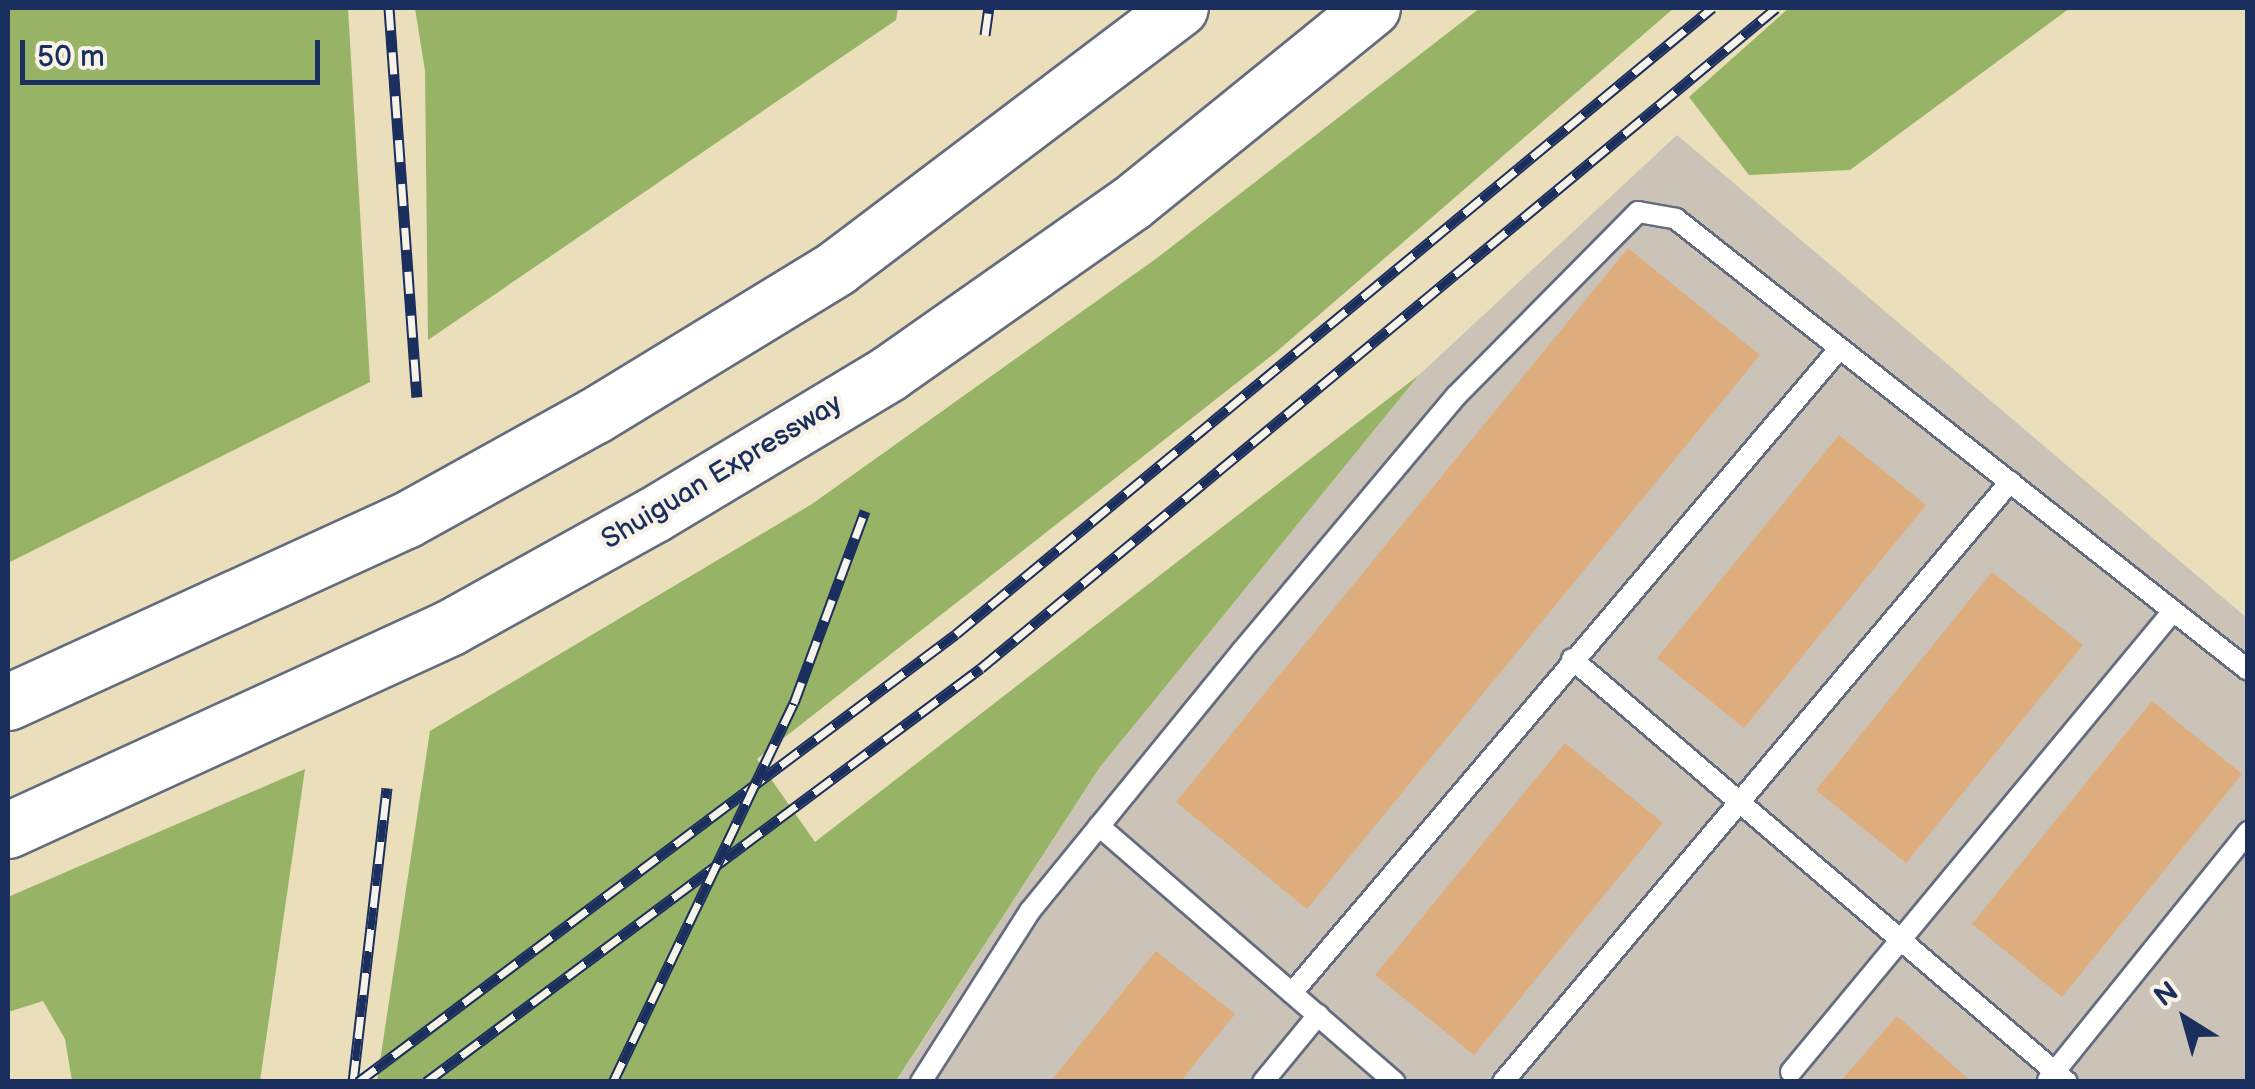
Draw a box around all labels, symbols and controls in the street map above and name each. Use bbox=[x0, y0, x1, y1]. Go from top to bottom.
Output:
scale bar bbox=[25, 20, 325, 82]
text: 50 m bbox=[37, 39, 105, 75]
street label: Shuiguan Expressway bbox=[596, 387, 848, 557]
north arrow bbox=[2135, 969, 2235, 1069]
text: N bbox=[2148, 975, 2185, 1014]

